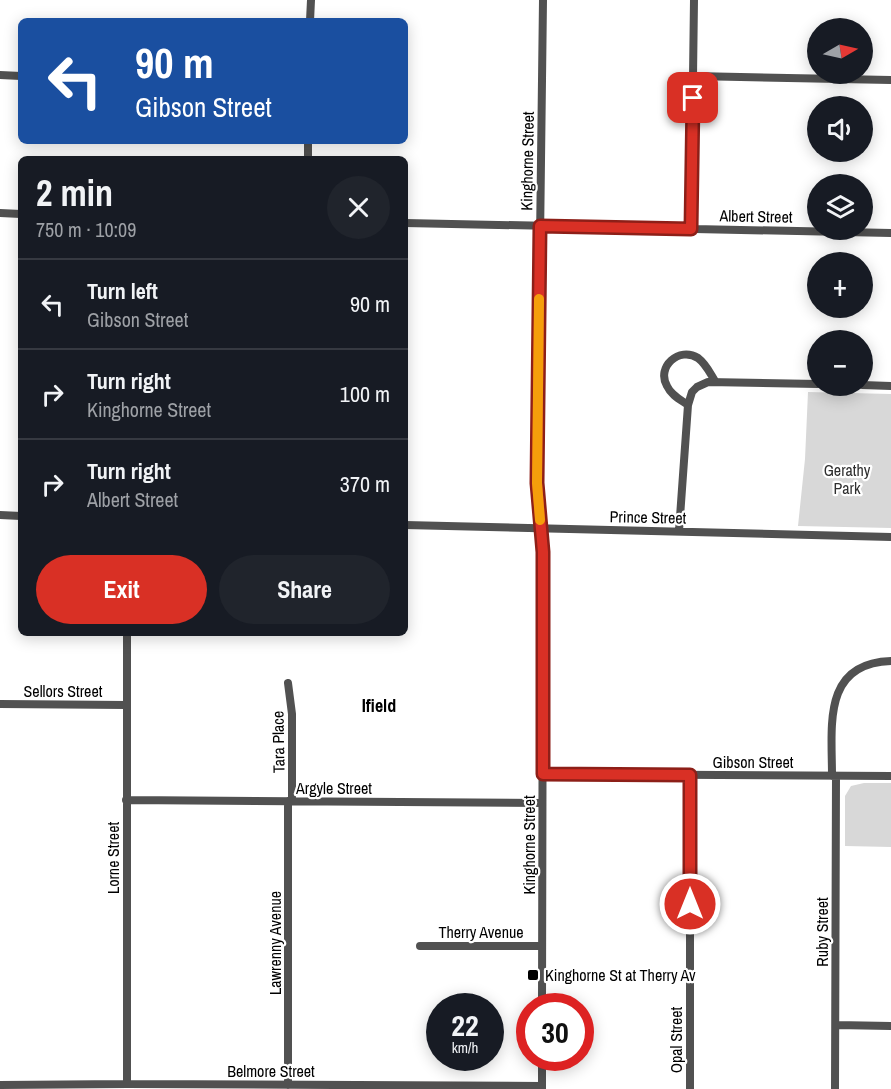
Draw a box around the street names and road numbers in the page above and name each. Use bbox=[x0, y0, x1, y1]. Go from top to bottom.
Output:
street label: Kinghorne Street bbox=[515, 111, 539, 211]
street label: Albert Street bbox=[718, 204, 793, 228]
street label: Prince Street bbox=[610, 505, 687, 529]
street label: Sellors Street bbox=[24, 680, 103, 702]
street label: Tara Place bbox=[266, 711, 290, 773]
street label: Gibson Street bbox=[713, 751, 794, 773]
street label: Argyle Street bbox=[295, 777, 372, 799]
street label: Kinghorne Street bbox=[518, 795, 540, 895]
street label: Lorne Street bbox=[102, 822, 124, 894]
street label: Lawrenny Avenue bbox=[264, 891, 286, 995]
street label: Ruby Street bbox=[811, 897, 833, 967]
street label: Therry Avenue bbox=[438, 921, 524, 943]
street label: Opal Street bbox=[665, 1006, 687, 1073]
street label: Belmore Street bbox=[227, 1060, 315, 1082]

